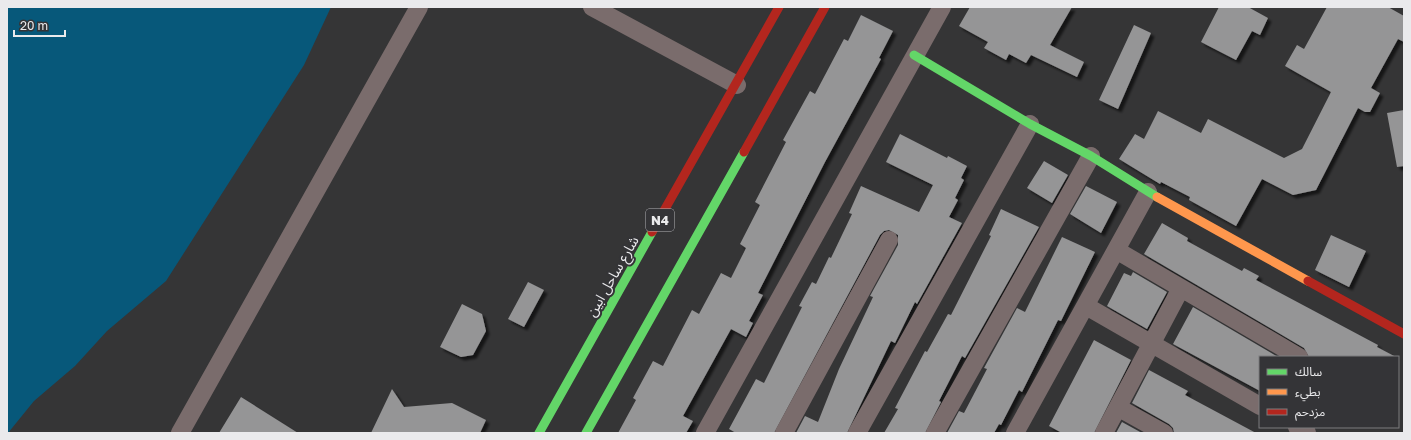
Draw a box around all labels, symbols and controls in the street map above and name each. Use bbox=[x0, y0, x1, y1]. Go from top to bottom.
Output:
scale bar bbox=[14, 12, 65, 38]
text: 20 m bbox=[20, 18, 48, 33]
road number: N4 bbox=[646, 209, 674, 231]
street label: شارع ساحل ابين bbox=[582, 233, 645, 321]
legend bbox=[1259, 356, 1399, 428]
text: سالك bbox=[1295, 364, 1322, 379]
text: بطيء bbox=[1295, 384, 1321, 402]
text: مزدحم bbox=[1295, 404, 1325, 421]

